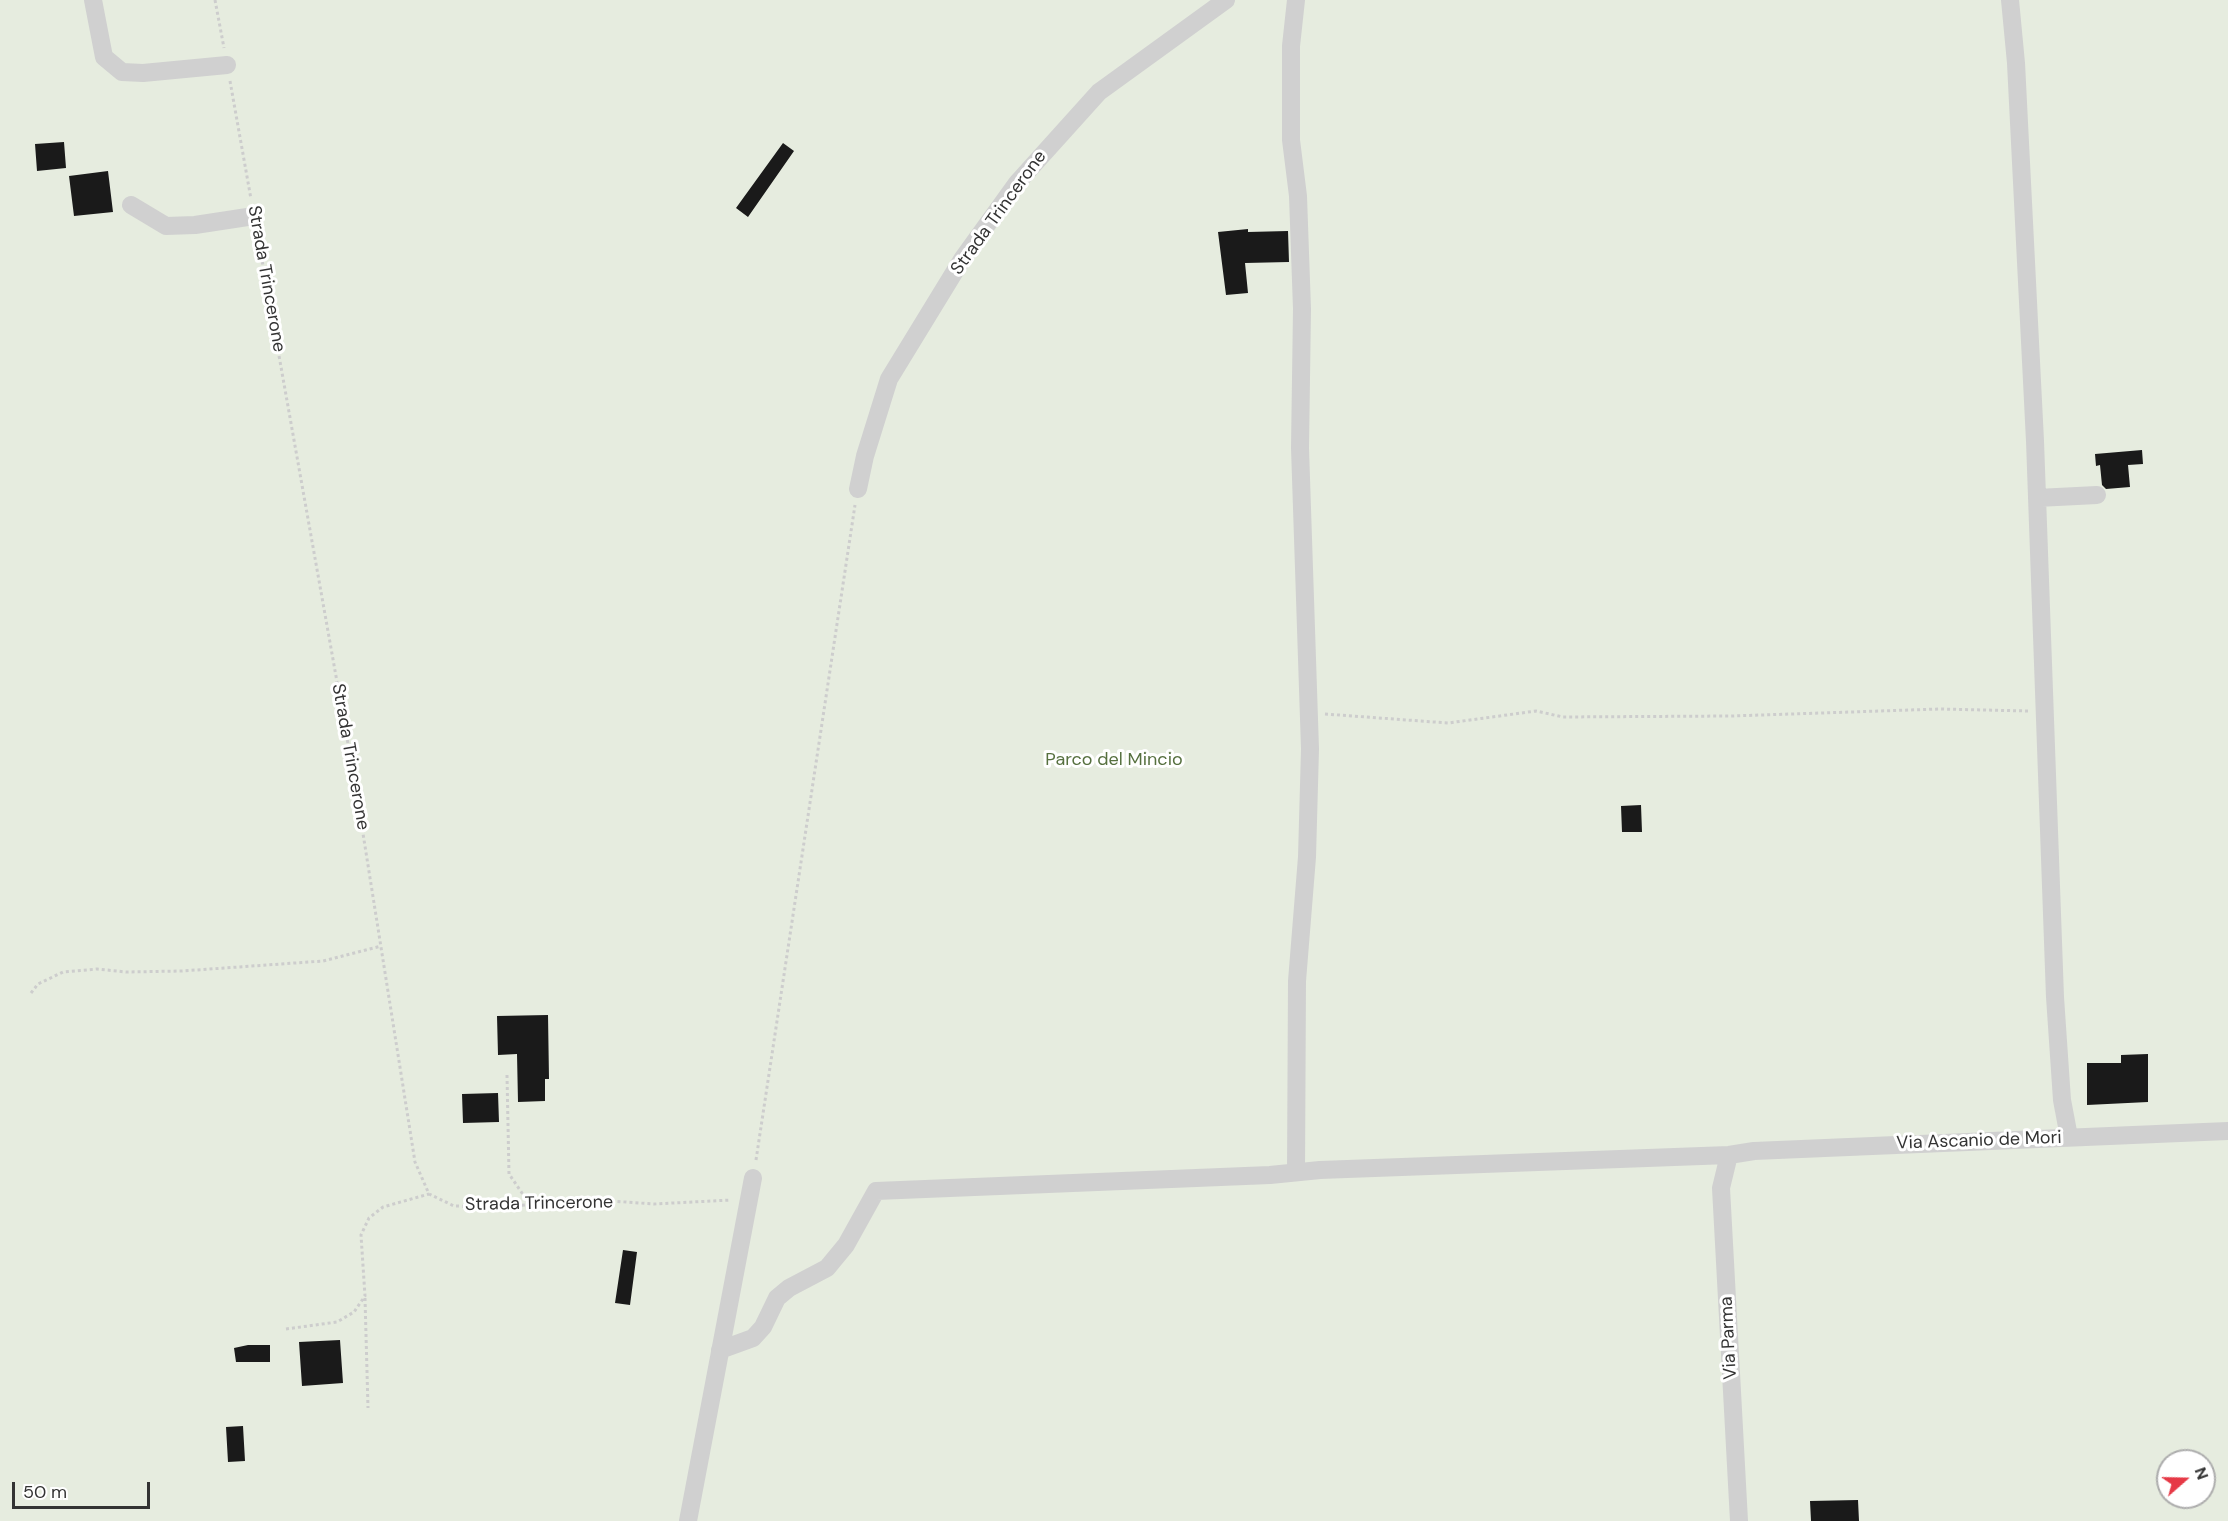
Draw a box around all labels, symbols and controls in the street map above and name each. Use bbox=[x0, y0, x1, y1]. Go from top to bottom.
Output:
street label: Strada Trincerone bbox=[947, 147, 1051, 279]
street label: Strada Trincerone bbox=[242, 204, 290, 354]
street label: Strada Trincerone bbox=[326, 682, 374, 832]
park label: Parco del Mincio bbox=[1045, 749, 1183, 771]
street label: Via Ascanio de Mori bbox=[1896, 1127, 2062, 1155]
street label: Strada Trincerone bbox=[465, 1192, 613, 1216]
street label: Via Parma bbox=[1716, 1296, 1742, 1380]
north arrow bbox=[2156, 1449, 2216, 1509]
text: N bbox=[2190, 1464, 2213, 1482]
scale bar bbox=[15, 1470, 153, 1508]
text: 50 m bbox=[23, 1480, 67, 1504]

